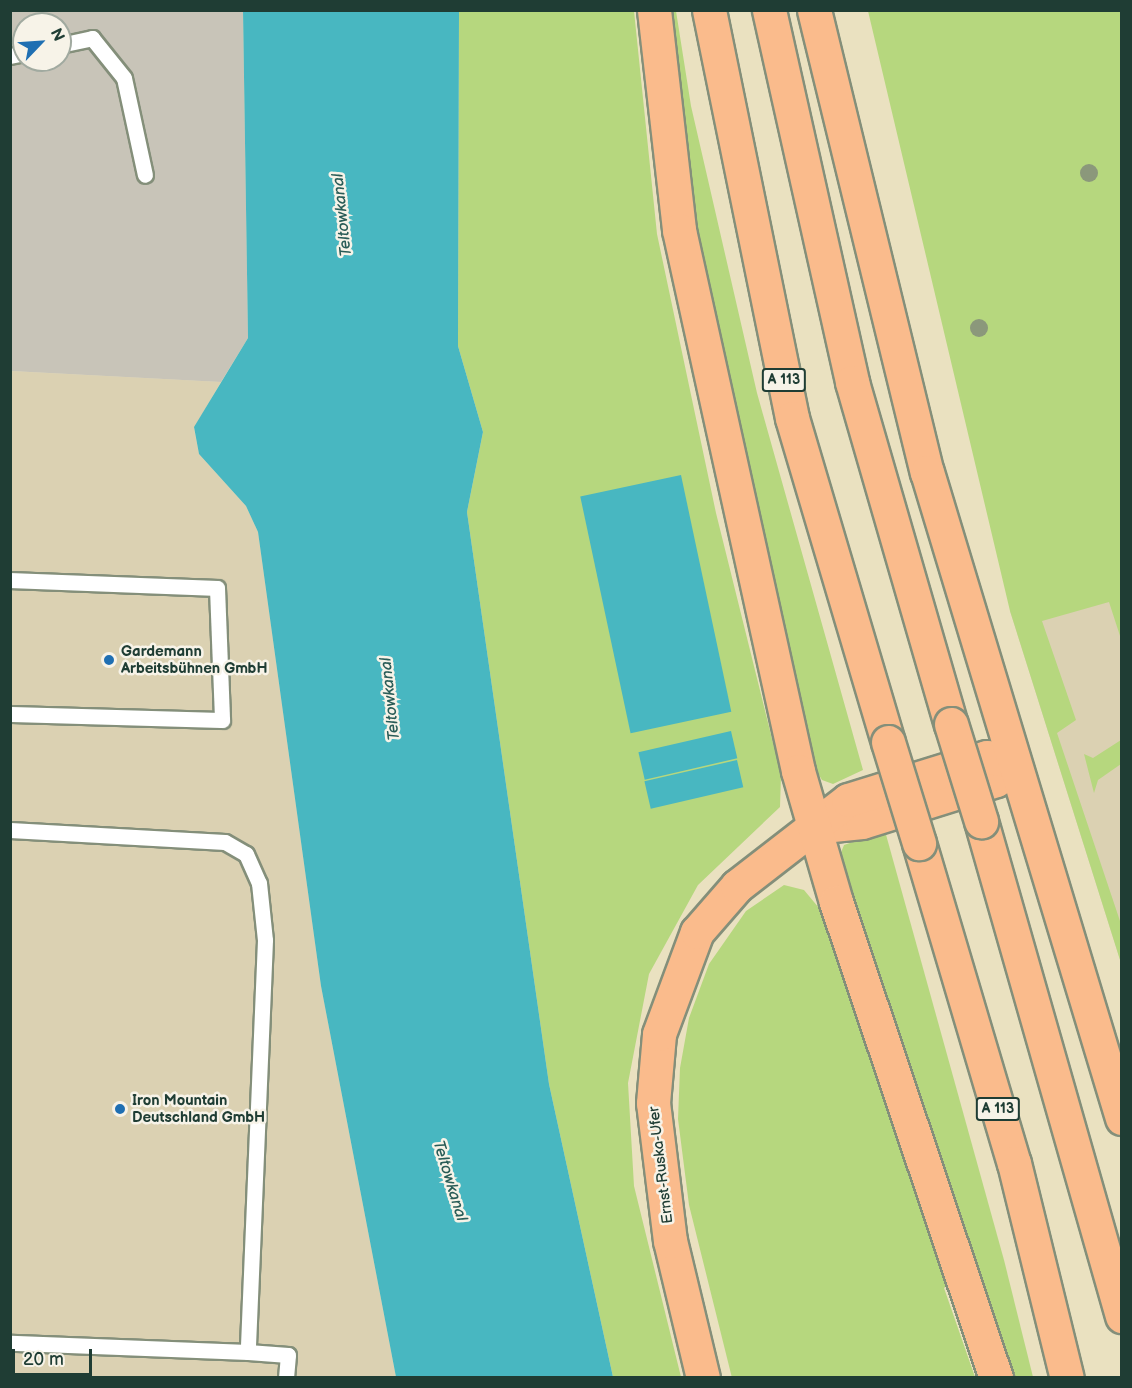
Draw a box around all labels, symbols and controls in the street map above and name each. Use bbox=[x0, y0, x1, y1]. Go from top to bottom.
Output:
north arrow bbox=[12, 12, 72, 72]
text: N bbox=[46, 26, 68, 44]
water label: Teltowkanal bbox=[329, 173, 357, 257]
road number: A 113 bbox=[762, 369, 806, 391]
place label: Gardemann Arbeitsbühnen GmbH bbox=[121, 642, 267, 677]
marker: Gardemann Arbeitsbühnen GmbH bbox=[102, 653, 116, 667]
water label: Teltowkanal bbox=[377, 657, 405, 741]
place label: Iron Mountain Deutschland GmbH bbox=[132, 1091, 265, 1126]
road number: A 113 bbox=[976, 1098, 1020, 1120]
marker: Iron Mountain Deutschland GmbH bbox=[113, 1102, 127, 1116]
street label: Ernst-Ruska-Ufer bbox=[645, 1105, 677, 1225]
water label: Teltowkanal bbox=[428, 1138, 470, 1224]
scale bar bbox=[15, 1337, 94, 1375]
text: 20 m bbox=[23, 1349, 64, 1370]

